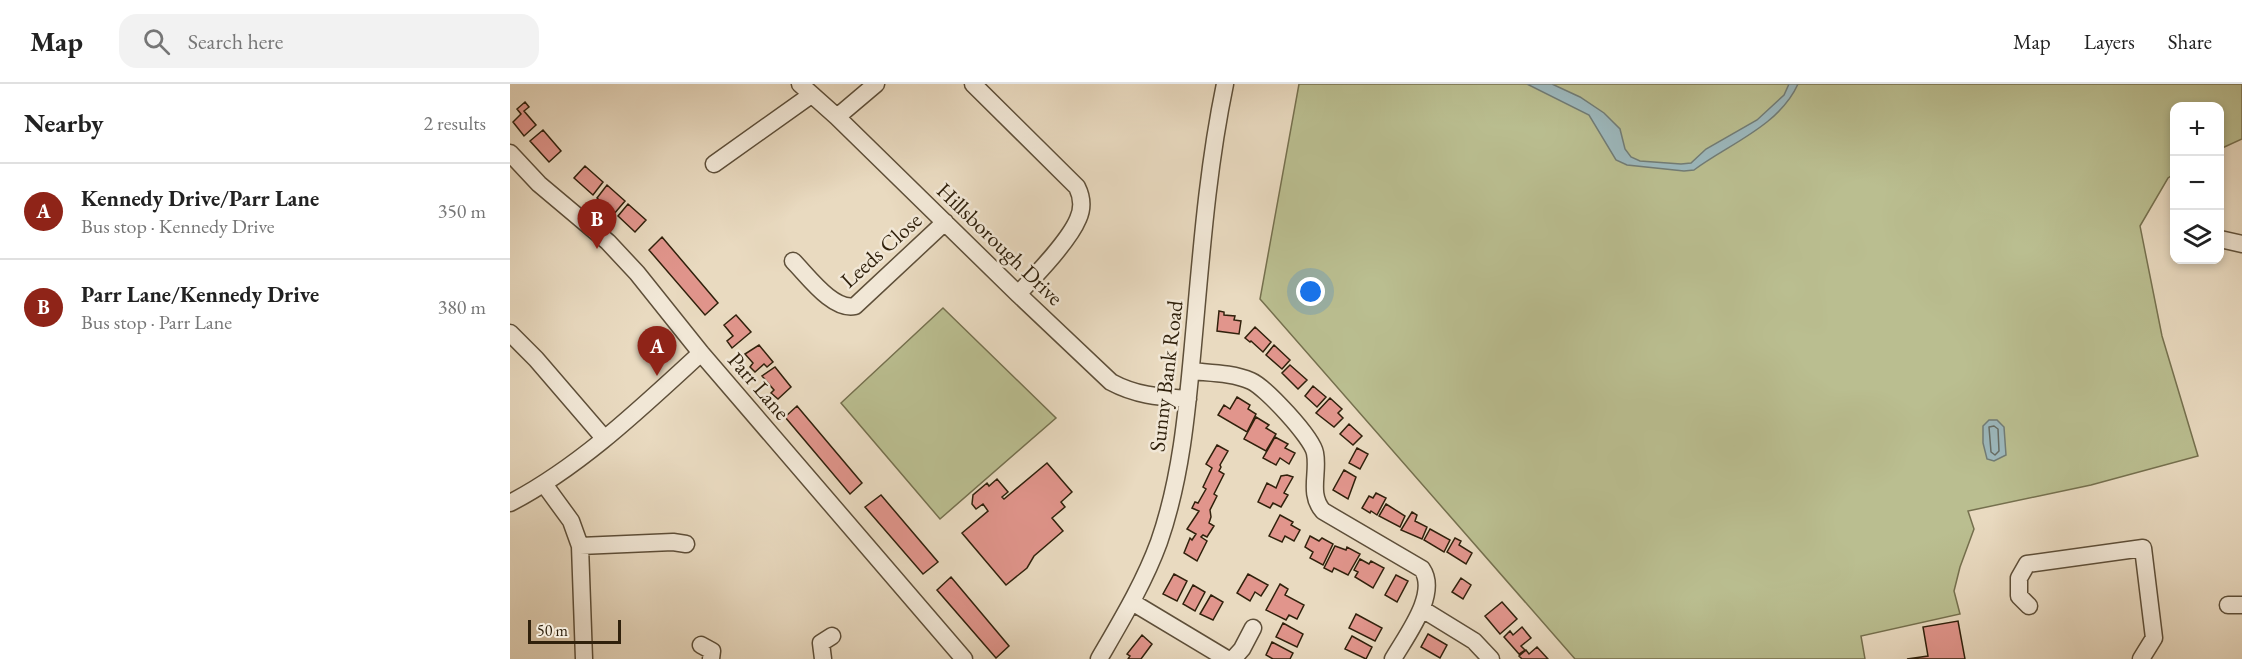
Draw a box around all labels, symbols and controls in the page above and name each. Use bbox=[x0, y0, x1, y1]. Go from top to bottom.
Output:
search box bbox=[119, 14, 539, 68]
text: Map bbox=[30, 23, 83, 59]
icon: search bbox=[140, 25, 173, 58]
text: Search here bbox=[188, 27, 283, 56]
text: Map bbox=[2013, 28, 2051, 55]
text: Layers bbox=[2084, 28, 2135, 55]
text: Share bbox=[2168, 28, 2212, 55]
map controls bbox=[2170, 102, 2224, 264]
button: + bbox=[2170, 102, 2224, 156]
text: Nearby bbox=[24, 106, 104, 140]
text: 2 results bbox=[423, 110, 486, 136]
button: − bbox=[2170, 156, 2224, 210]
street label: Hillsborough Drive bbox=[930, 176, 1070, 312]
text: Kennedy Drive/Parr Lane bbox=[81, 184, 319, 213]
text: A bbox=[36, 198, 51, 224]
text: 350 m bbox=[438, 198, 486, 224]
pin: B bbox=[578, 200, 616, 249]
street label: Leeds Close bbox=[834, 206, 928, 294]
button: layers bbox=[2170, 210, 2224, 264]
text: Bus stop · Kennedy Drive bbox=[81, 213, 275, 239]
your location bbox=[1296, 277, 1325, 306]
text: Parr Lane/Kennedy Drive bbox=[81, 280, 319, 309]
text: B bbox=[37, 294, 50, 320]
text: 380 m bbox=[438, 294, 486, 320]
street label: Sunny Bank Road bbox=[1142, 298, 1190, 453]
text: Bus stop · Parr Lane bbox=[81, 309, 232, 335]
pin: A bbox=[638, 326, 676, 376]
street label: Parr Lane bbox=[722, 346, 797, 426]
scale bar bbox=[528, 617, 621, 644]
text: 50 m bbox=[537, 620, 568, 641]

